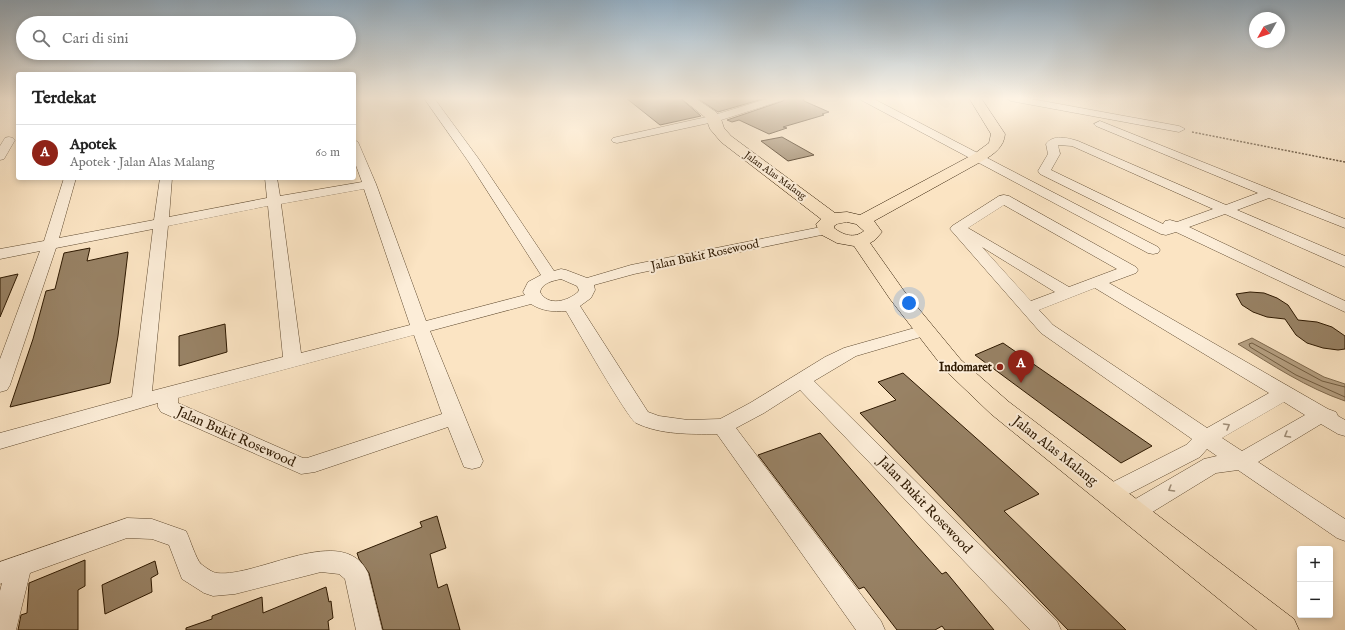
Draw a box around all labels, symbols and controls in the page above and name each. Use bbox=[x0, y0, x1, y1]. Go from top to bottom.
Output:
north arrow bbox=[1249, 12, 1285, 48]
search box bbox=[16, 16, 356, 60]
icon: search bbox=[30, 27, 52, 49]
text: Cari di sini bbox=[62, 29, 129, 48]
text: Terdekat bbox=[32, 88, 96, 109]
text: Apotek bbox=[70, 135, 116, 154]
text: A bbox=[41, 144, 49, 161]
text: 60 m bbox=[315, 144, 340, 161]
street label: Jalan Alas Malang bbox=[741, 148, 809, 203]
text: Apotek · Jalan Alas Malang bbox=[70, 154, 215, 171]
street label: Jalan Bukit Rosewood bbox=[648, 236, 761, 275]
your location bbox=[899, 293, 919, 313]
pin: A bbox=[1008, 350, 1034, 383]
place label: Indomaret bbox=[939, 360, 993, 375]
marker: Indomaret bbox=[995, 362, 1005, 372]
street label: Jalan Bukit Rosewood bbox=[172, 402, 299, 472]
street label: Jalan Alas Malang bbox=[1007, 411, 1102, 490]
one-way arrow bbox=[1223, 423, 1230, 430]
one-way arrow bbox=[1284, 430, 1291, 437]
street label: Jalan Bukit Rosewood bbox=[872, 451, 976, 558]
one-way arrow bbox=[1168, 484, 1175, 492]
map controls bbox=[1297, 546, 1333, 618]
button: + bbox=[1297, 546, 1333, 582]
button: − bbox=[1297, 582, 1333, 618]

